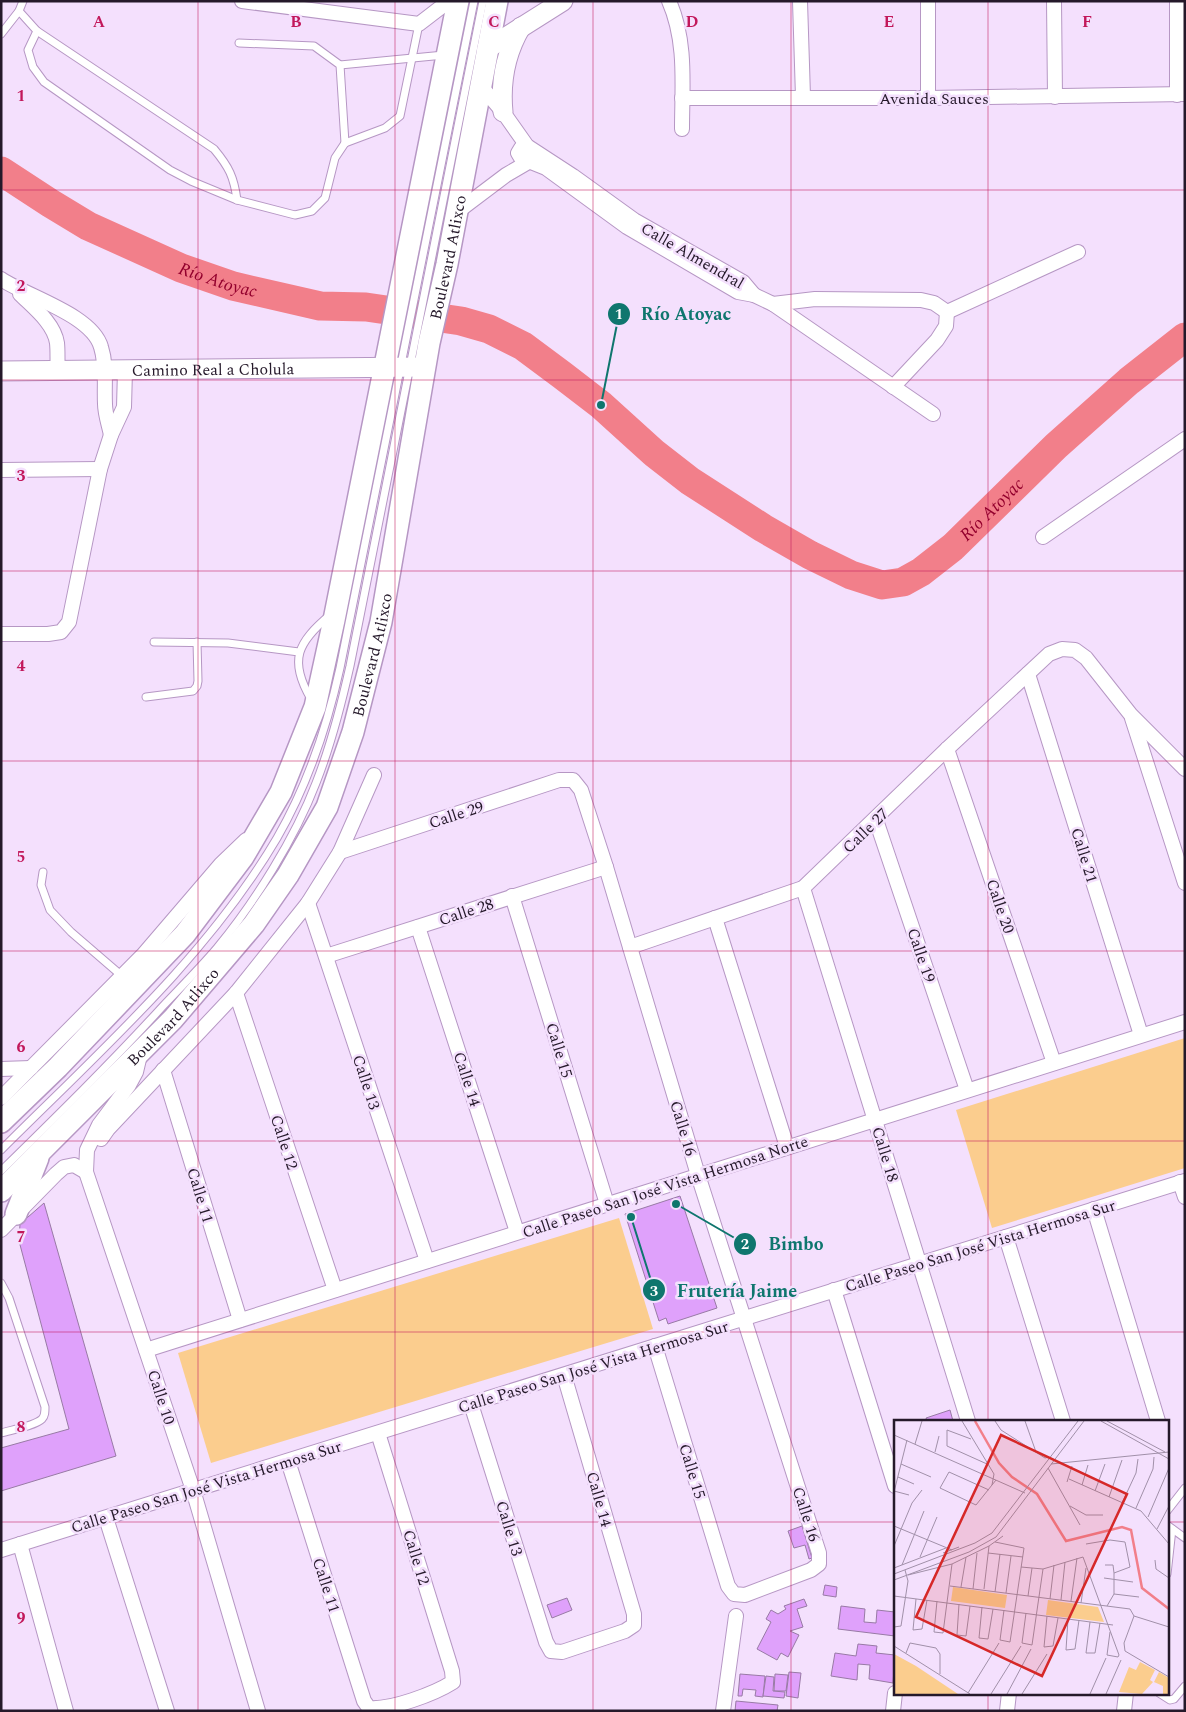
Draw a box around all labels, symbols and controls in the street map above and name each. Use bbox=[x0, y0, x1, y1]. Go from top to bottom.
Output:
text: A bbox=[93, 10, 106, 34]
text: B bbox=[290, 10, 302, 34]
text: C bbox=[488, 10, 500, 34]
text: D bbox=[686, 10, 699, 34]
text: E bbox=[884, 10, 894, 34]
text: F bbox=[1082, 10, 1092, 34]
text: 1 bbox=[17, 84, 25, 108]
street label: Avenida Sauces bbox=[879, 87, 989, 111]
street label: Boulevard Atlixco bbox=[424, 193, 473, 322]
street label: Calle Almendral bbox=[636, 217, 749, 295]
water label: Río Atoyac bbox=[175, 255, 260, 305]
text: 2 bbox=[17, 274, 26, 298]
callout: Río Atoyac bbox=[606, 297, 742, 330]
text: Río Atoyac bbox=[641, 301, 731, 328]
text: 1 bbox=[615, 303, 623, 326]
street label: Camino Real a Cholula bbox=[132, 357, 295, 383]
text: 3 bbox=[17, 464, 26, 488]
water label: Río Atoyac bbox=[953, 471, 1031, 548]
street label: Boulevard Atlixco bbox=[346, 591, 399, 720]
text: 4 bbox=[17, 654, 26, 678]
street label: Calle 29 bbox=[426, 795, 487, 835]
street label: Calle 27 bbox=[837, 802, 894, 859]
street label: Calle 21 bbox=[1064, 825, 1104, 886]
text: 5 bbox=[17, 845, 25, 869]
street label: Calle 20 bbox=[980, 876, 1021, 937]
street label: Calle 28 bbox=[436, 892, 497, 932]
street label: Calle 19 bbox=[901, 925, 942, 986]
street label: Boulevard Atlixco bbox=[122, 962, 225, 1072]
street label: Calle 15 bbox=[539, 1020, 579, 1081]
text: 6 bbox=[17, 1035, 26, 1059]
street label: Calle 14 bbox=[447, 1049, 487, 1110]
street label: Calle 13 bbox=[346, 1052, 386, 1113]
street label: Calle 16 bbox=[663, 1098, 703, 1159]
street label: Calle 12 bbox=[264, 1112, 304, 1173]
street label: Calle 18 bbox=[865, 1124, 905, 1185]
street label: Calle Paseo San José Vista Hermosa Norte bbox=[519, 1129, 811, 1245]
street label: Calle 11 bbox=[180, 1165, 220, 1226]
street label: Calle Paseo San José Vista Hermosa Sur bbox=[842, 1193, 1119, 1299]
text: 7 bbox=[17, 1225, 26, 1249]
callout: Bimbo bbox=[733, 1227, 833, 1260]
text: Bimbo bbox=[768, 1231, 824, 1258]
text: 2 bbox=[741, 1233, 749, 1256]
callout: Frutería Jaime bbox=[641, 1274, 807, 1307]
text: Frutería Jaime bbox=[677, 1278, 797, 1305]
text: 3 bbox=[650, 1280, 658, 1303]
street label: Calle Paseo San José Vista Hermosa Sur bbox=[455, 1314, 732, 1420]
street label: Calle 10 bbox=[141, 1367, 181, 1428]
text: 8 bbox=[17, 1415, 26, 1439]
inset map bbox=[894, 1420, 1168, 1694]
street label: Calle Paseo San José Vista Hermosa Sur bbox=[68, 1434, 345, 1540]
street label: Calle 15 bbox=[672, 1441, 712, 1502]
street label: Calle 14 bbox=[580, 1469, 618, 1530]
street label: Calle 16 bbox=[786, 1484, 826, 1545]
street label: Calle 13 bbox=[489, 1498, 529, 1559]
street label: Calle 12 bbox=[396, 1527, 436, 1588]
street label: Calle 11 bbox=[306, 1555, 346, 1616]
text: 9 bbox=[17, 1606, 26, 1630]

